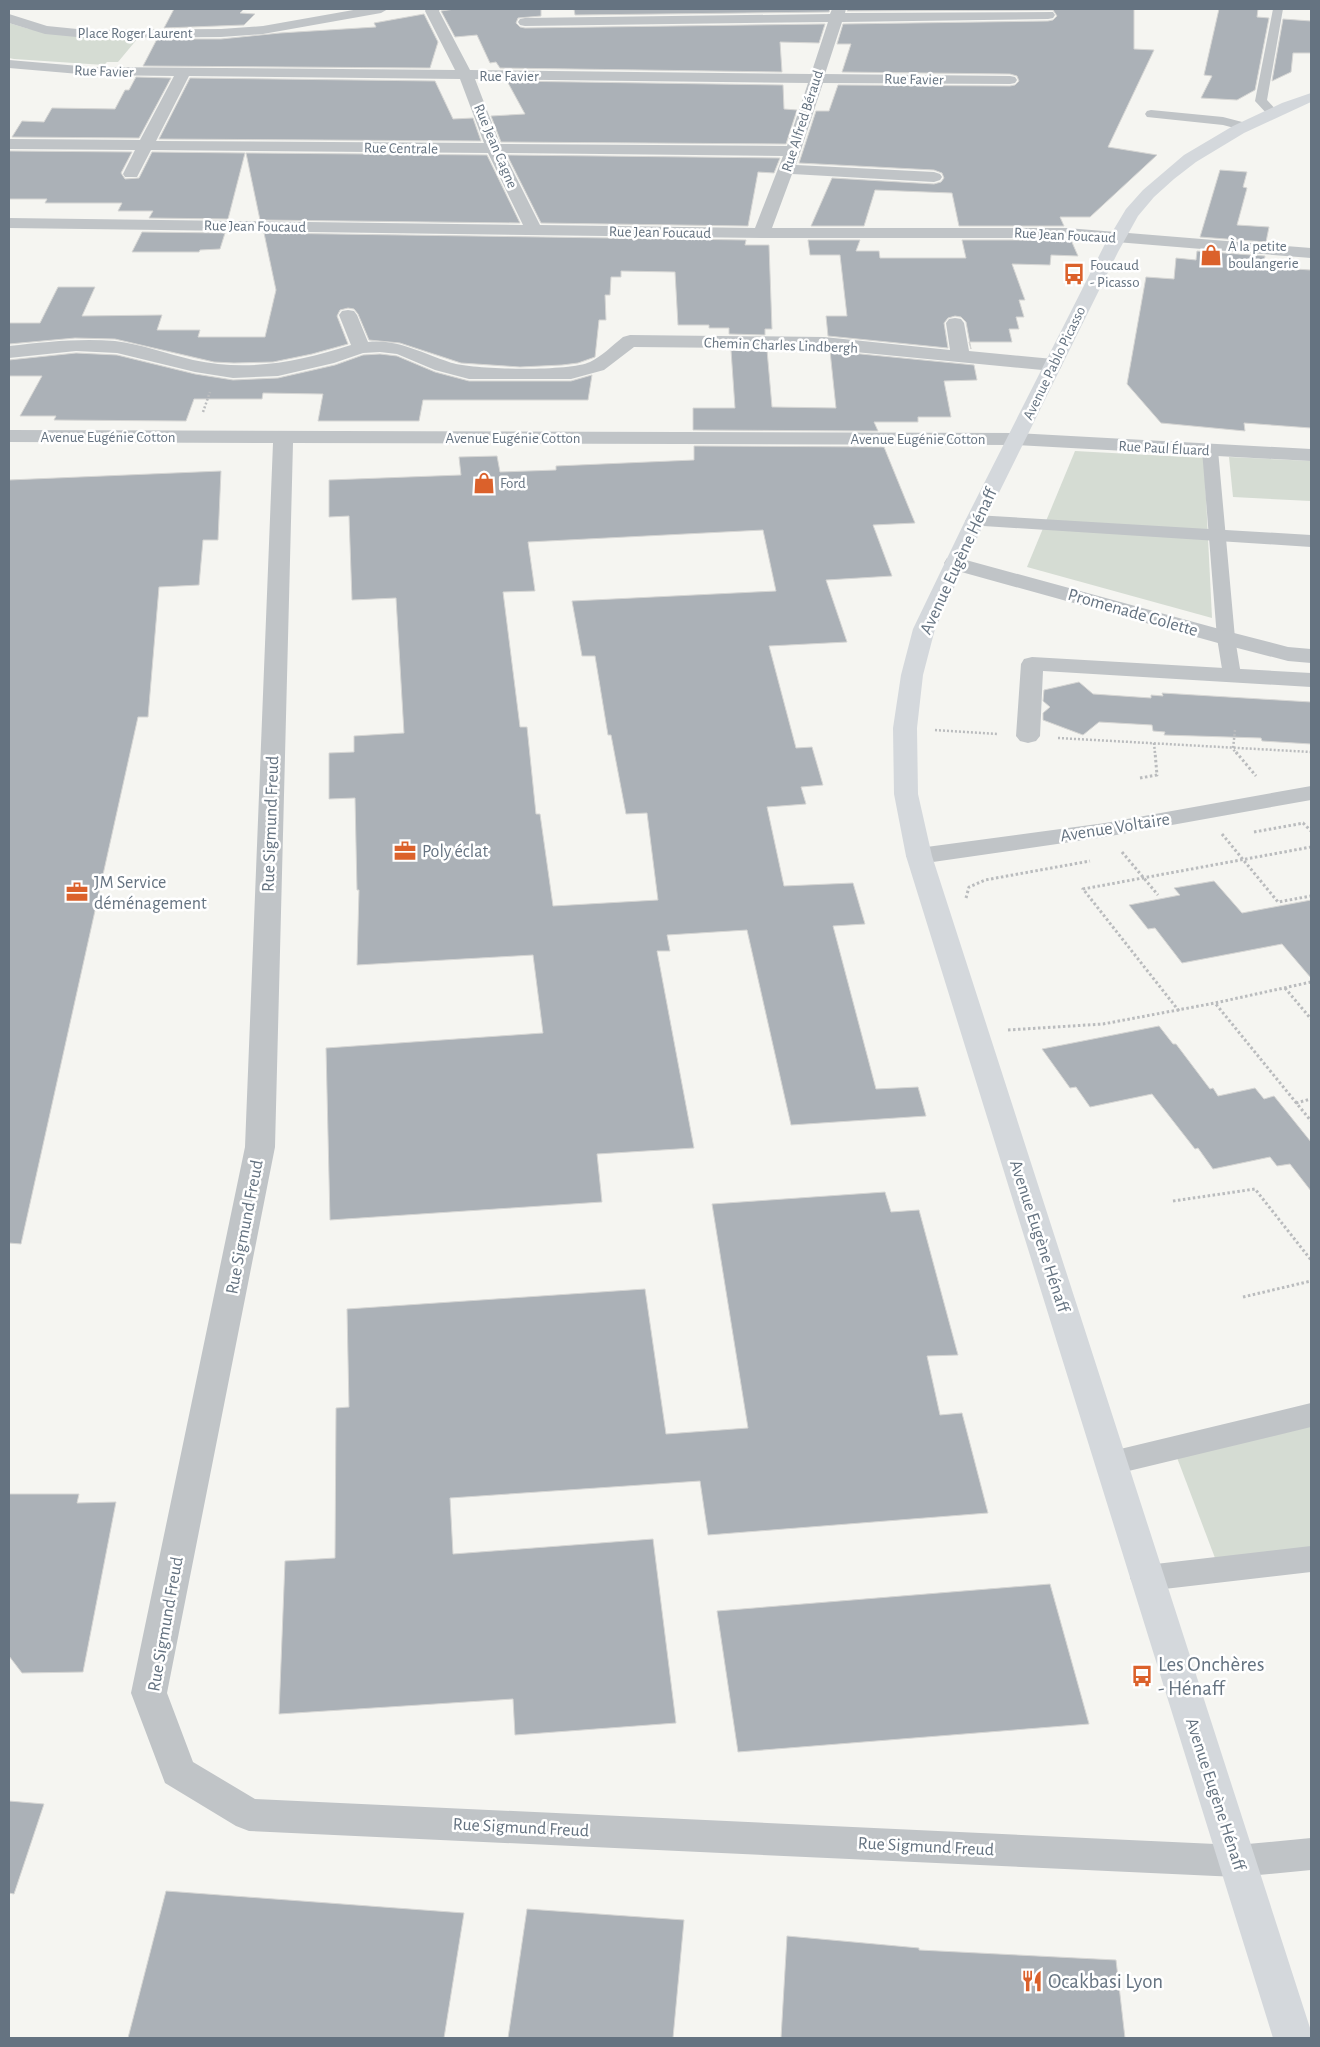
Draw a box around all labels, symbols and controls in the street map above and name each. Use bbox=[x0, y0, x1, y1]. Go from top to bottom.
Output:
street label: Place Roger Laurent bbox=[77, 26, 193, 41]
street label: Rue Favier bbox=[74, 63, 134, 80]
street label: Rue Alfred Béraud bbox=[779, 68, 826, 174]
street label: Rue Favier bbox=[479, 69, 539, 84]
street label: Rue Favier bbox=[884, 71, 944, 88]
street label: Rue Jean Cagne bbox=[471, 102, 520, 191]
street label: Rue Centrale bbox=[364, 140, 438, 157]
street label: Rue Jean Foucaud bbox=[204, 218, 306, 235]
street label: Rue Jean Foucaud bbox=[609, 224, 711, 241]
street label: Rue Jean Foucaud bbox=[1014, 225, 1117, 246]
place label: À la petite boulangerie bbox=[1228, 237, 1299, 271]
shop icon: À la petite boulangerie bbox=[1198, 242, 1224, 268]
place label: Foucaud - Picasso bbox=[1090, 258, 1140, 290]
bus stop icon: Foucaud - Picasso bbox=[1061, 261, 1087, 287]
street label: Avenue Pablo Picasso bbox=[1020, 304, 1088, 422]
street label: Chemin Charles Lindbergh bbox=[704, 335, 858, 356]
street label: Avenue Eugénie Cotton bbox=[41, 430, 175, 445]
street label: Avenue Eugénie Cotton bbox=[446, 431, 580, 446]
street label: Avenue Eugénie Cotton bbox=[851, 432, 985, 447]
street label: Rue Paul Éluard bbox=[1118, 437, 1210, 458]
shop icon: Ford bbox=[471, 470, 497, 496]
place label: Ford bbox=[500, 476, 526, 491]
street label: Avenue Eugène Hénaff bbox=[917, 484, 1001, 637]
street label: Promenade Colette bbox=[1066, 586, 1200, 640]
street label: Rue Sigmund Freud bbox=[260, 756, 282, 893]
street label: Avenue Voltaire bbox=[1059, 810, 1171, 846]
office icon: Poly éclat bbox=[392, 838, 418, 864]
place label: Poly éclat bbox=[422, 843, 489, 861]
place label: JM Service déménagement bbox=[94, 874, 207, 913]
office icon: JM Service déménagement bbox=[64, 879, 90, 905]
street label: Avenue Eugène Hénaff bbox=[1006, 1158, 1073, 1316]
street label: Rue Sigmund Freud bbox=[223, 1159, 267, 1296]
street label: Rue Sigmund Freud bbox=[145, 1555, 187, 1693]
place label: Les Onchères - Hénaff bbox=[1158, 1654, 1264, 1699]
bus stop icon: Les Onchères - Hénaff bbox=[1129, 1663, 1155, 1689]
street label: Avenue Eugène Hénaff bbox=[1182, 1716, 1249, 1874]
street label: Rue Sigmund Freud bbox=[452, 1815, 590, 1841]
street label: Rue Sigmund Freud bbox=[857, 1834, 995, 1860]
restaurant icon: Ocakbasi Lyon bbox=[1019, 1968, 1045, 1994]
place label: Ocakbasi Lyon bbox=[1048, 1971, 1163, 1992]

